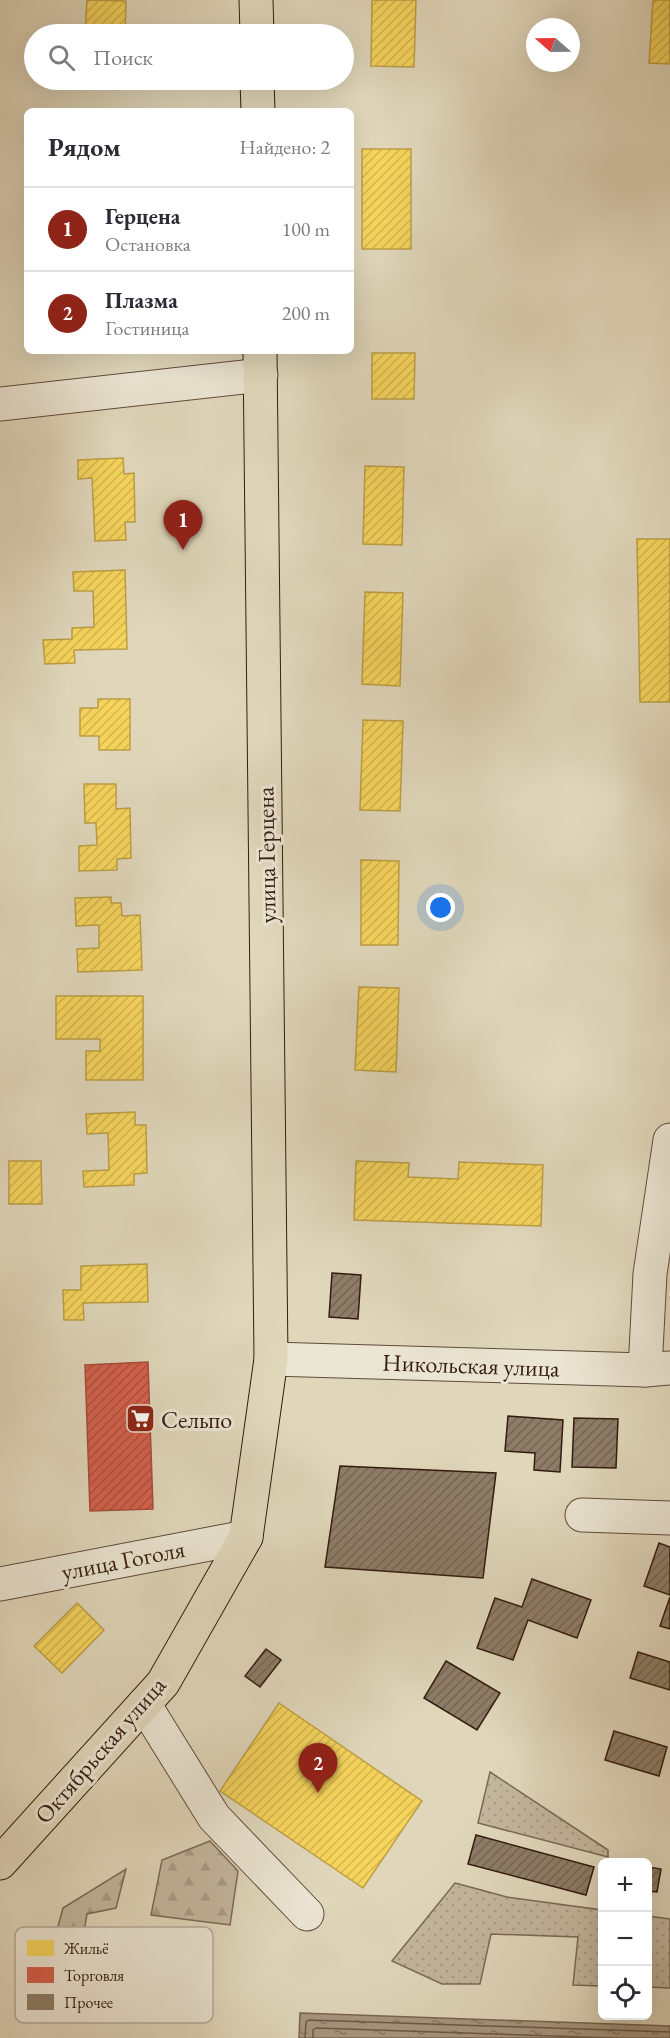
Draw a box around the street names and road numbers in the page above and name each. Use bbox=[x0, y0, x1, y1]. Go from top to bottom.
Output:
street label: улица Герцена bbox=[249, 786, 283, 924]
street label: Никольская улица bbox=[382, 1346, 561, 1384]
street label: улица Гоголя bbox=[59, 1533, 188, 1587]
street label: Октябрьская улица bbox=[28, 1670, 173, 1830]

